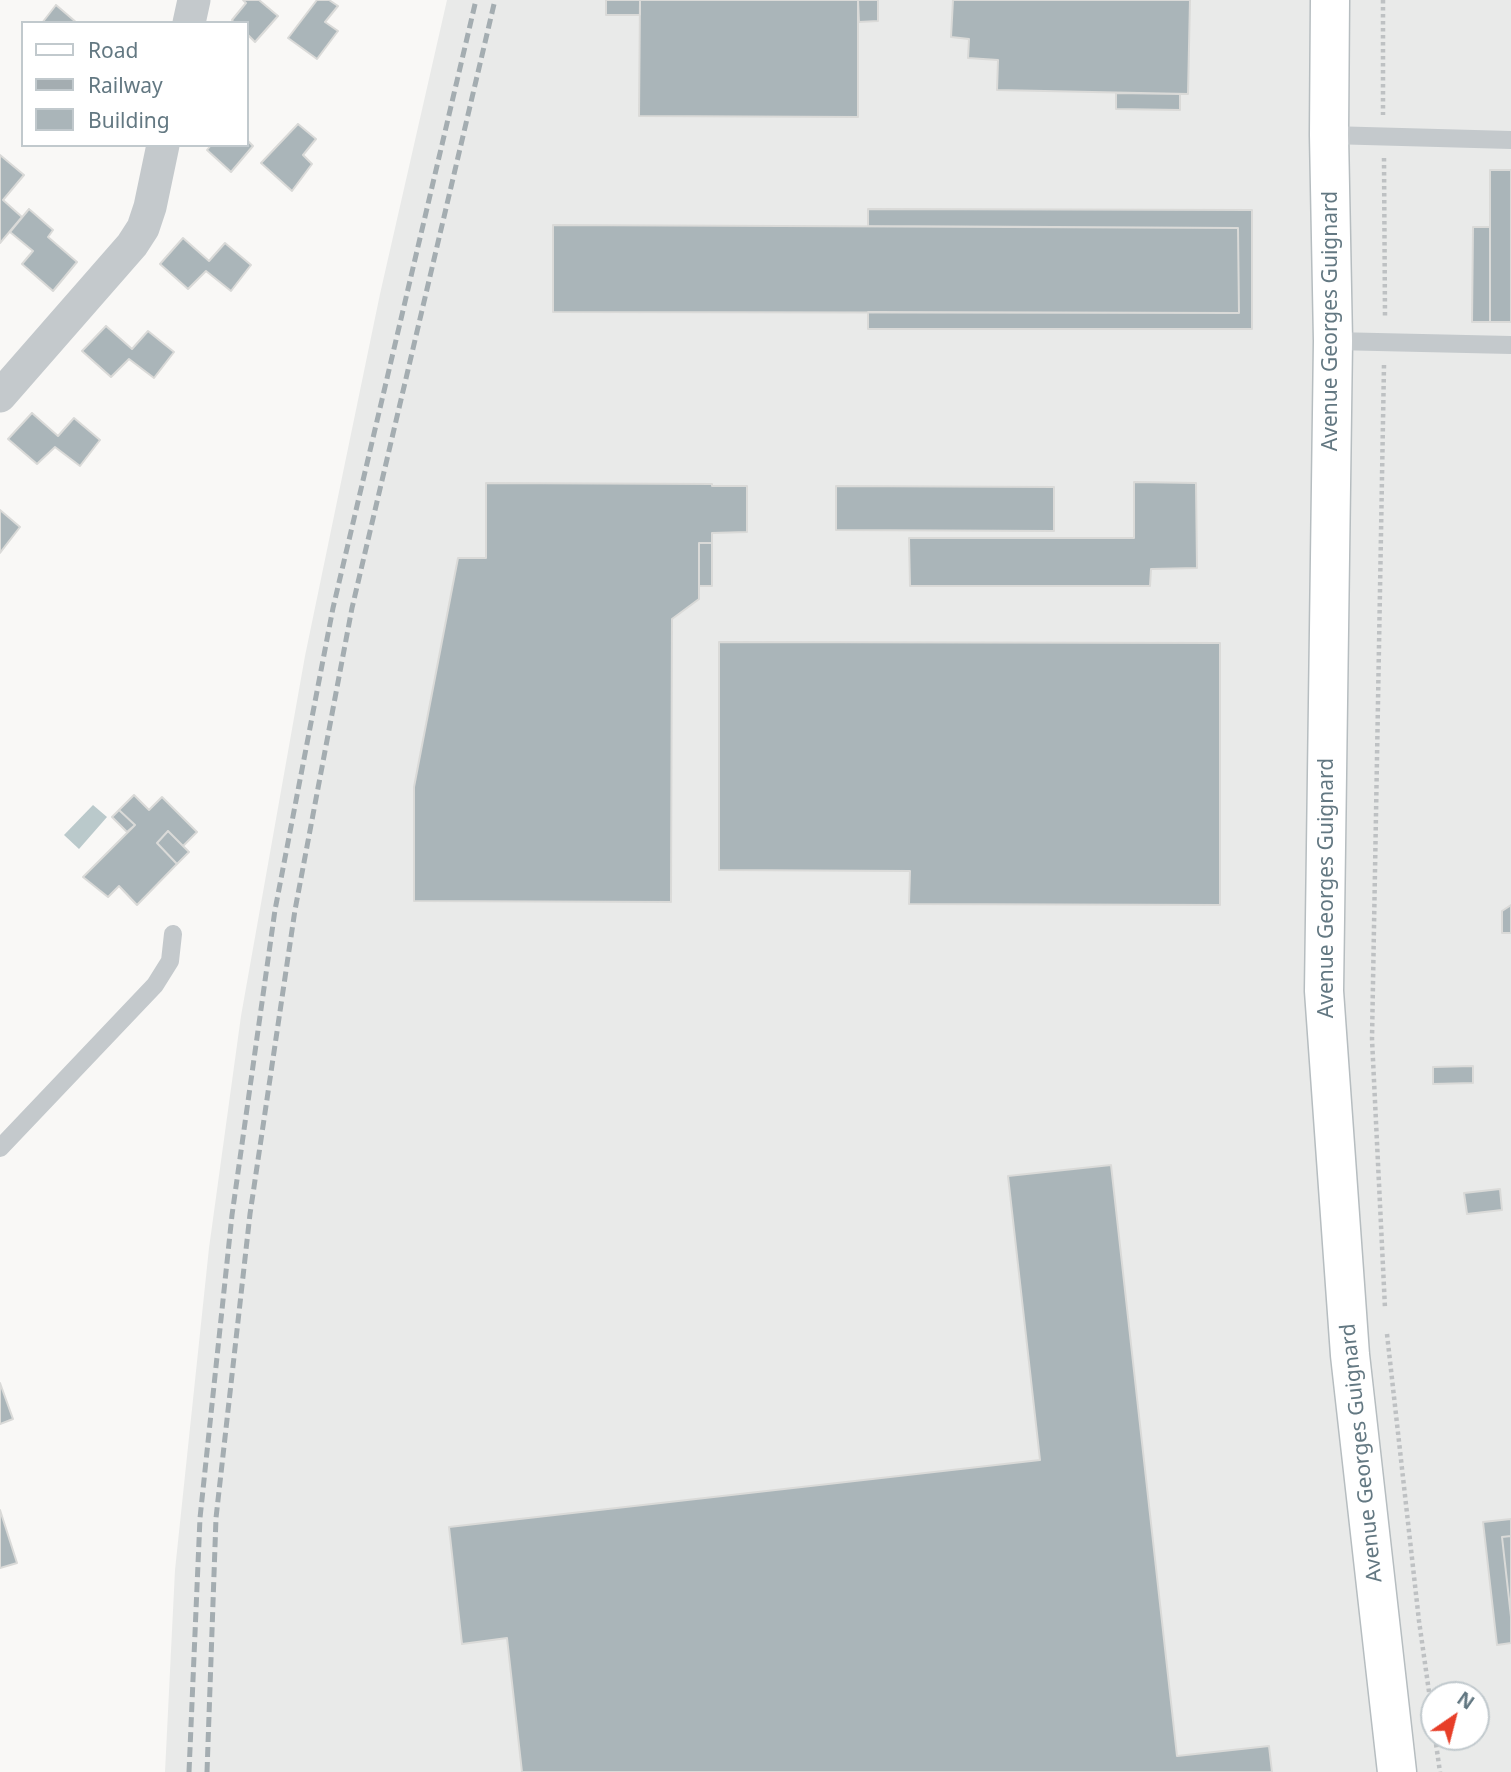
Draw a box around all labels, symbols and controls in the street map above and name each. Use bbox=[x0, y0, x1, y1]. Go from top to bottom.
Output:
legend bbox=[21, 21, 248, 147]
text: Road bbox=[88, 36, 138, 64]
text: Railway bbox=[88, 71, 163, 99]
text: Building bbox=[88, 106, 170, 134]
street label: Avenue Georges Guignard bbox=[1318, 191, 1344, 451]
street label: Avenue Georges Guignard bbox=[1314, 758, 1340, 1018]
street label: Avenue Georges Guignard bbox=[1336, 1322, 1388, 1584]
north arrow bbox=[1420, 1681, 1490, 1751]
text: N bbox=[1452, 1685, 1480, 1716]

